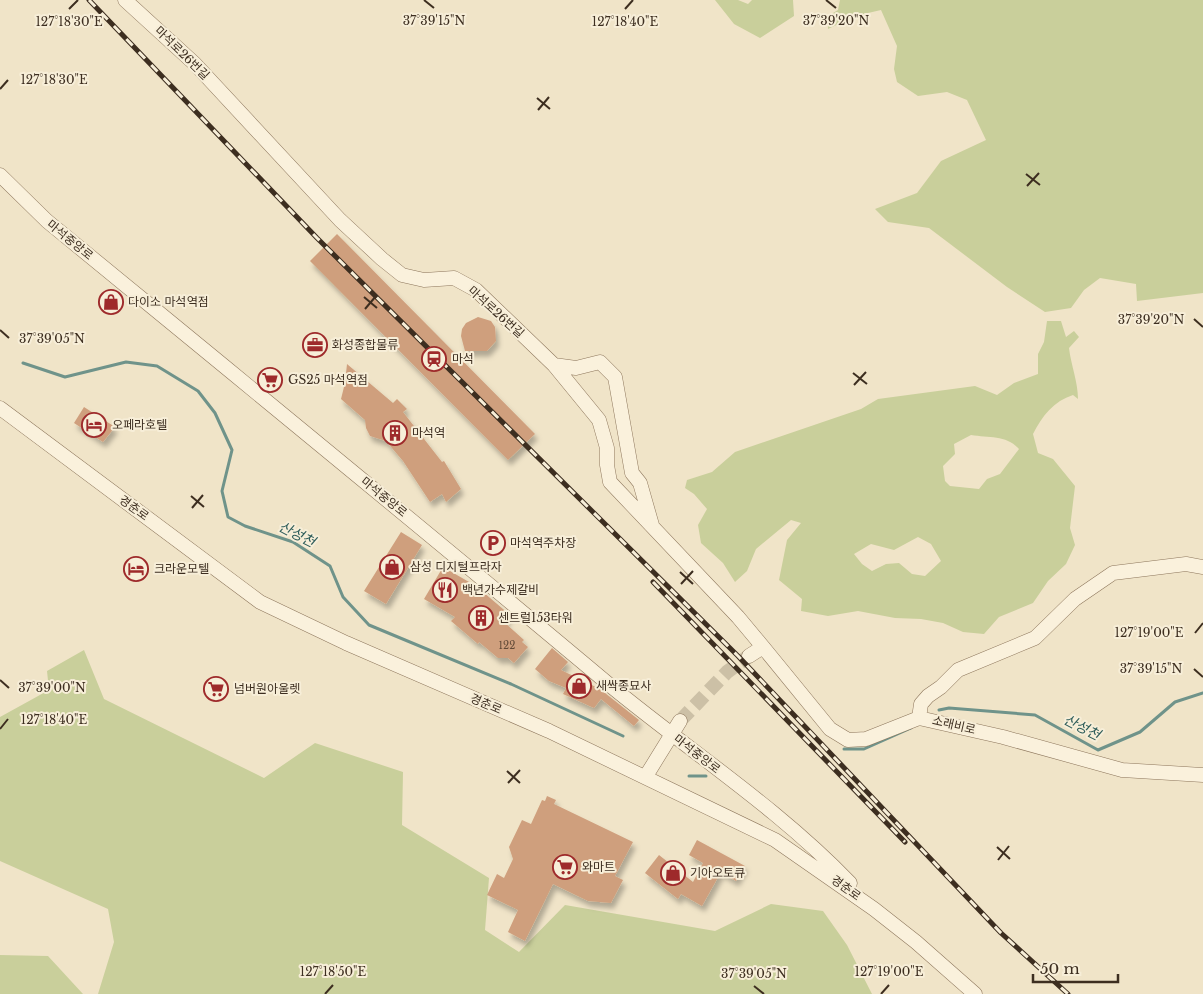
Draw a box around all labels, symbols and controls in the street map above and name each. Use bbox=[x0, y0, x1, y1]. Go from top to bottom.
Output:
text: 37°39'15"N bbox=[403, 13, 466, 28]
text: 37°39'20"N bbox=[803, 13, 869, 28]
text: 127°18'30"E bbox=[35, 14, 103, 29]
text: 127°18'40"E bbox=[592, 14, 658, 29]
street label: 마석로26번길 bbox=[152, 23, 213, 82]
text: 127°18'30"E bbox=[20, 72, 88, 87]
street label: 마석중앙로 bbox=[44, 216, 96, 263]
street label: 마석로26번길 bbox=[465, 283, 527, 341]
shop icon: 다이소 마석역점 bbox=[98, 289, 124, 315]
place label: 다이소 마석역점 bbox=[128, 294, 209, 309]
text: 37°39'20"N bbox=[1118, 312, 1184, 327]
text: 37°39'05"N bbox=[19, 331, 85, 346]
office icon: 화성종합물류 bbox=[302, 332, 328, 358]
place label: 화성종합물류 bbox=[332, 337, 398, 352]
station icon: 마석 bbox=[421, 346, 447, 372]
place label: 마석 bbox=[452, 351, 474, 366]
supermarket icon: GS25 마석역점 bbox=[257, 367, 283, 393]
place label: GS25 마석역점 bbox=[288, 372, 368, 387]
hotel icon: 오페라호텔 bbox=[81, 412, 107, 438]
place label: 오페라호텔 bbox=[112, 417, 167, 432]
building icon: 마석역 bbox=[382, 420, 408, 446]
place label: 마석역 bbox=[412, 425, 445, 440]
street label: 마석중앙로 bbox=[358, 473, 410, 520]
street label: 경춘로 bbox=[116, 492, 152, 523]
water label: 산성천 bbox=[276, 517, 319, 551]
parking icon: 마석역주차장 bbox=[480, 530, 506, 556]
place label: 마석역주차장 bbox=[510, 535, 576, 550]
shop icon: 삼성 디지털프라자 bbox=[379, 554, 405, 580]
hotel icon: 크라운모텔 bbox=[123, 556, 149, 582]
place label: 삼성 디지털프라자 bbox=[410, 559, 502, 574]
place label: 크라운모텔 bbox=[154, 561, 209, 576]
restaurant icon: 백년가수제갈비 bbox=[432, 577, 458, 603]
place label: 백년가수제갈비 bbox=[462, 582, 539, 597]
building icon: 센트럴153타워 bbox=[468, 605, 494, 631]
place label: 센트럴153타워 bbox=[498, 610, 573, 625]
text: 127°19'00"E bbox=[1115, 625, 1184, 640]
house number: 122 bbox=[499, 639, 515, 652]
text: 37°39'15"N bbox=[1120, 661, 1183, 676]
shop icon: 새싹종묘사 bbox=[566, 673, 592, 699]
supermarket icon: 넘버원아울렛 bbox=[203, 676, 229, 702]
place label: 새싹종묘사 bbox=[596, 678, 651, 693]
text: 37°39'00"N bbox=[18, 680, 86, 695]
place label: 넘버원아울렛 bbox=[234, 681, 300, 696]
street label: 경춘로 bbox=[468, 690, 504, 717]
water label: 산성천 bbox=[1061, 710, 1104, 744]
text: 127°18'40"E bbox=[21, 712, 87, 727]
street label: 소래비로 bbox=[931, 712, 977, 737]
street label: 마석중앙로 bbox=[671, 731, 724, 777]
supermarket icon: 와마트 bbox=[552, 854, 578, 880]
place label: 와마트 bbox=[582, 859, 615, 874]
shop icon: 기아오토큐 bbox=[660, 860, 686, 886]
place label: 기아오토큐 bbox=[690, 865, 745, 880]
street label: 경춘로 bbox=[828, 872, 864, 903]
scale bar bbox=[1033, 952, 1118, 984]
text: 50 m bbox=[1040, 959, 1080, 978]
text: 127°18'50"E bbox=[300, 964, 366, 979]
text: 127°19'00"E bbox=[855, 964, 924, 979]
text: 37°39'05"N bbox=[721, 966, 787, 981]

